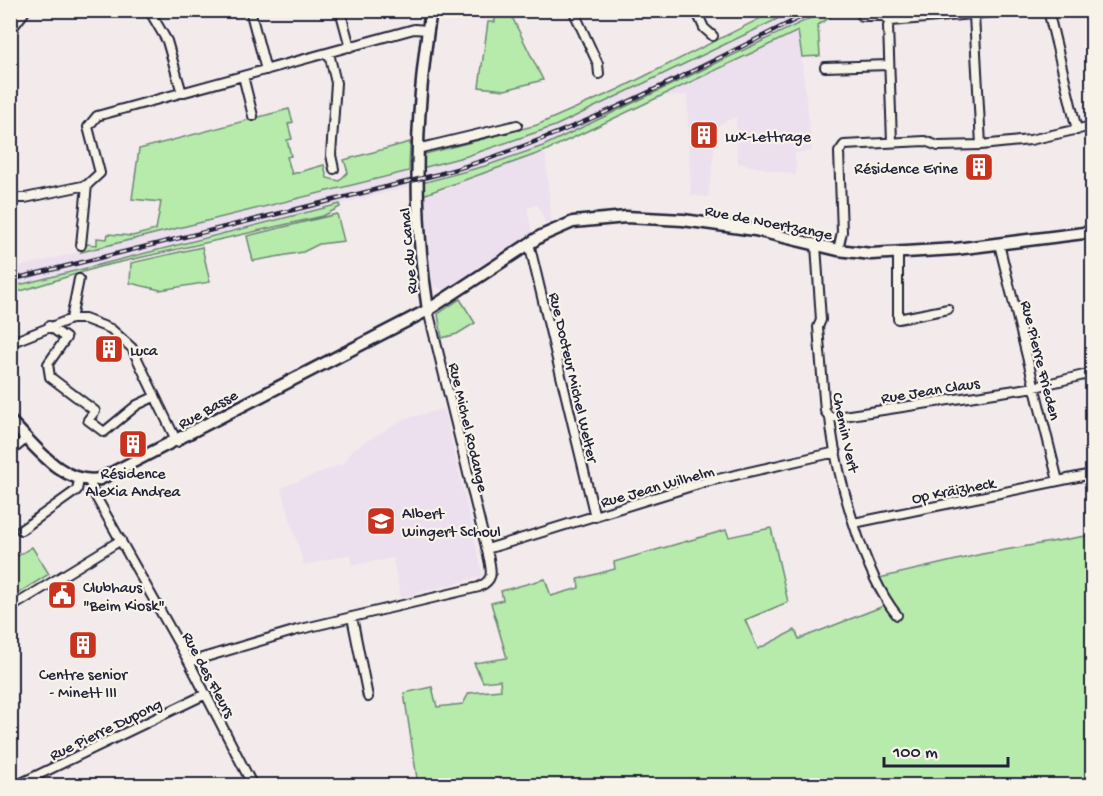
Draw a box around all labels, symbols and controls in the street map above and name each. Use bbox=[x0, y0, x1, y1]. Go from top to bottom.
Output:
building icon: Lux-Lettrage bbox=[688, 119, 720, 151]
place label: Lux-Lettrage bbox=[725, 129, 812, 148]
building icon: Résidence Erine bbox=[963, 151, 995, 183]
place label: Résidence Erine bbox=[854, 161, 959, 180]
street label: Rue de Noertzange bbox=[703, 203, 834, 246]
street label: Rue du Canal bbox=[397, 207, 424, 294]
street label: Rue Docteur Michel Welter bbox=[543, 291, 601, 466]
street label: Rue Pierre Frieden bbox=[1015, 299, 1063, 423]
building icon: Luca bbox=[93, 333, 125, 365]
place label: Luca bbox=[130, 343, 159, 362]
street label: Rue Michel Rodange bbox=[442, 361, 491, 495]
street label: Rue Jean Claus bbox=[880, 375, 982, 410]
street label: Rue Basse bbox=[176, 387, 242, 435]
street label: Chemin Vert bbox=[826, 391, 862, 476]
building icon: Résidence Alexia Andrea bbox=[117, 428, 149, 460]
street label: Rue Jean Wilhelm bbox=[599, 463, 718, 514]
place label: Résidence Alexia Andrea bbox=[86, 466, 182, 503]
street label: Op Kräizheck bbox=[910, 475, 999, 510]
school or university icon: Albert Wingert Schoul bbox=[365, 505, 397, 537]
place label: Albert Wingert Schoul bbox=[402, 506, 501, 543]
public building icon: Clubhaus "Beim Kiosk" bbox=[46, 579, 78, 611]
place label: Clubhaus "Beim Kiosk" bbox=[83, 580, 165, 617]
building icon: Centre senior - Minett III bbox=[67, 629, 99, 661]
street label: Rue des Fleurs bbox=[176, 630, 238, 723]
place label: Centre senior - Minett III bbox=[39, 667, 128, 704]
street label: Rue Pierre Dupong bbox=[47, 696, 166, 767]
scale bar bbox=[884, 730, 1008, 768]
text: 100 m bbox=[892, 743, 938, 764]

